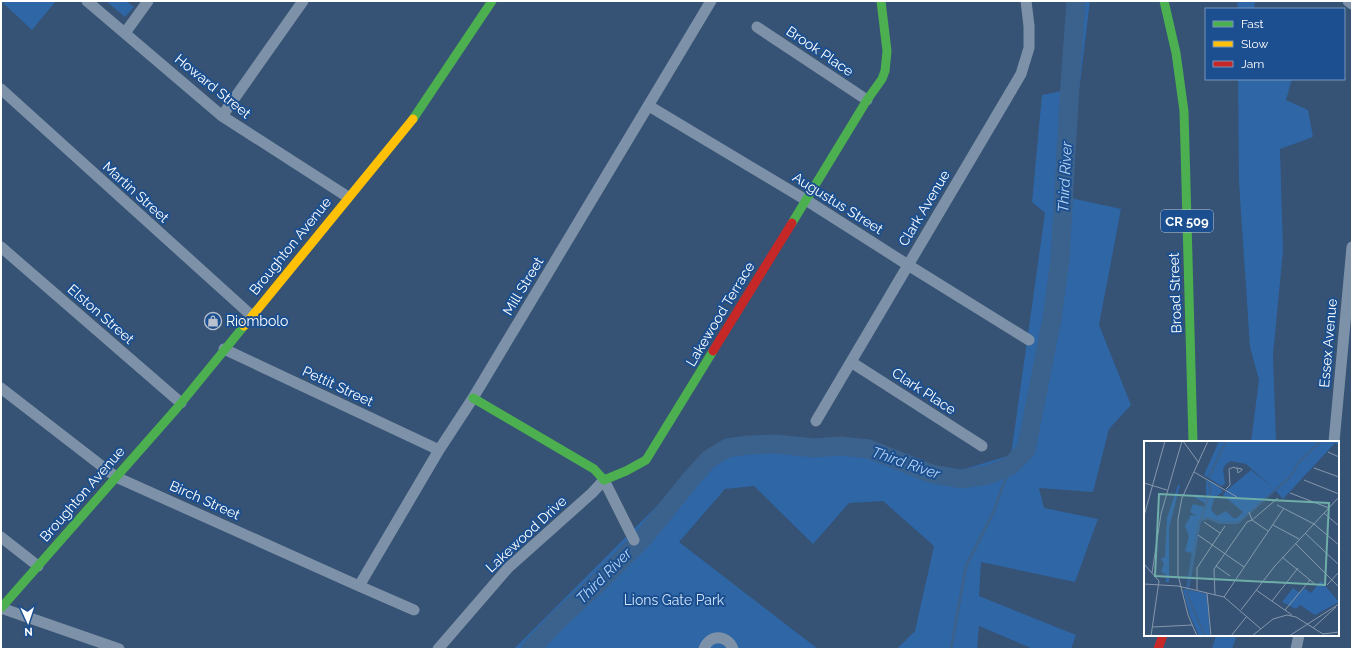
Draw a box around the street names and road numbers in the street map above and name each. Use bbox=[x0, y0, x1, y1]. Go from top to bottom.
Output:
street label: Brook Place bbox=[783, 23, 857, 79]
street label: Howard Street bbox=[172, 51, 254, 122]
street label: Martin Street bbox=[100, 158, 172, 226]
street label: Clark Avenue bbox=[895, 167, 953, 249]
street label: Augustus Street bbox=[790, 169, 886, 237]
street label: Broughton Avenue bbox=[246, 194, 334, 298]
road number: CR 509 bbox=[1161, 210, 1213, 232]
street label: Broad Street bbox=[1166, 252, 1184, 334]
street label: Mill Street bbox=[499, 254, 547, 318]
street label: Lakewood Terrace bbox=[683, 259, 757, 369]
street label: Elston Street bbox=[65, 281, 138, 347]
street label: Essex Avenue bbox=[1316, 298, 1340, 388]
street label: Pettit Street bbox=[300, 363, 376, 409]
street label: Clark Place bbox=[889, 364, 959, 418]
street label: Broughton Avenue bbox=[36, 443, 128, 545]
street label: Birch Street bbox=[167, 477, 243, 523]
street label: Lakewood Drive bbox=[482, 493, 570, 575]

